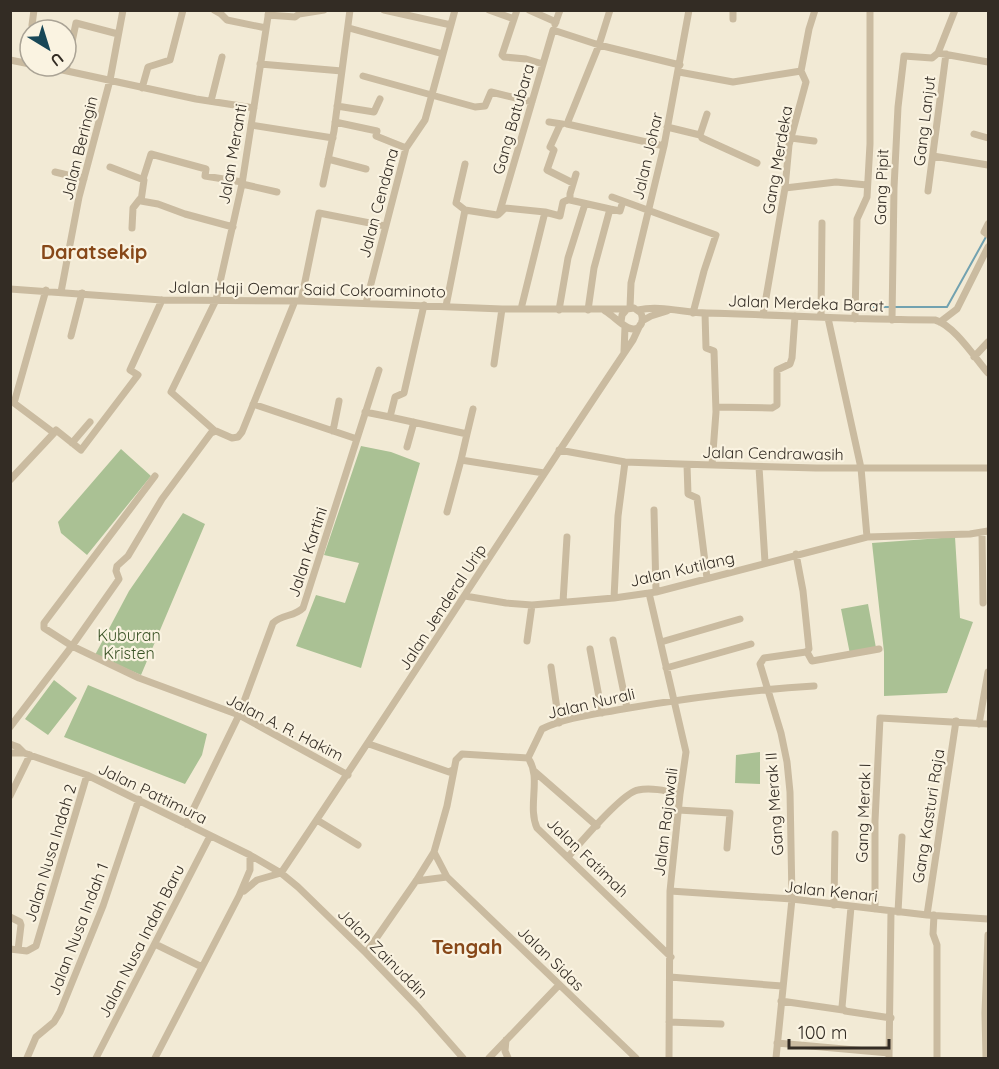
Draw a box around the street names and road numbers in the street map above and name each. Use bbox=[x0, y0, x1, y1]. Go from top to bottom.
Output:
street label: Gang Batubara bbox=[488, 61, 538, 177]
street label: Gang Lanjut bbox=[909, 75, 939, 167]
street label: Jalan Beringin bbox=[56, 94, 102, 202]
street label: Jalan Meranti bbox=[213, 102, 251, 206]
street label: Gang Merdeka bbox=[758, 104, 796, 216]
street label: Jalan Johar bbox=[627, 110, 667, 202]
street label: Jalan Cendana bbox=[354, 146, 402, 260]
street label: Gang Pipit bbox=[870, 149, 892, 225]
street label: Jalan Haji Oemar Said Cokroaminoto bbox=[168, 277, 446, 301]
street label: Jalan Merdeka Barat bbox=[727, 290, 885, 316]
street label: Jalan Cendrawasih bbox=[702, 442, 844, 464]
street label: Jalan Kartini bbox=[283, 504, 331, 600]
street label: Jalan Jenderal Urip bbox=[394, 540, 490, 674]
street label: Jalan Kutilang bbox=[628, 547, 736, 591]
street label: Jalan Nurali bbox=[545, 683, 637, 723]
street label: Jalan A. R. Hakim bbox=[223, 689, 347, 765]
street label: Gang Kasturi Raja bbox=[908, 747, 948, 885]
street label: Gang Merak II bbox=[760, 752, 788, 856]
street label: Jalan Pattimura bbox=[95, 758, 211, 828]
street label: Gang Merak I bbox=[851, 763, 875, 863]
street label: Jalan Rajawali bbox=[648, 767, 682, 877]
street label: Jalan Nusa Indah 2 bbox=[19, 781, 81, 924]
street label: Jalan Fatimah bbox=[543, 813, 633, 901]
street label: Jalan Nusa Indah 1 bbox=[44, 860, 112, 998]
street label: Jalan Nusa Indah Baru bbox=[94, 861, 188, 1021]
street label: Jalan Kenari bbox=[783, 876, 879, 906]
street label: Jalan Zainuddin bbox=[334, 904, 432, 1002]
street label: Jalan Sidas bbox=[513, 921, 589, 995]

